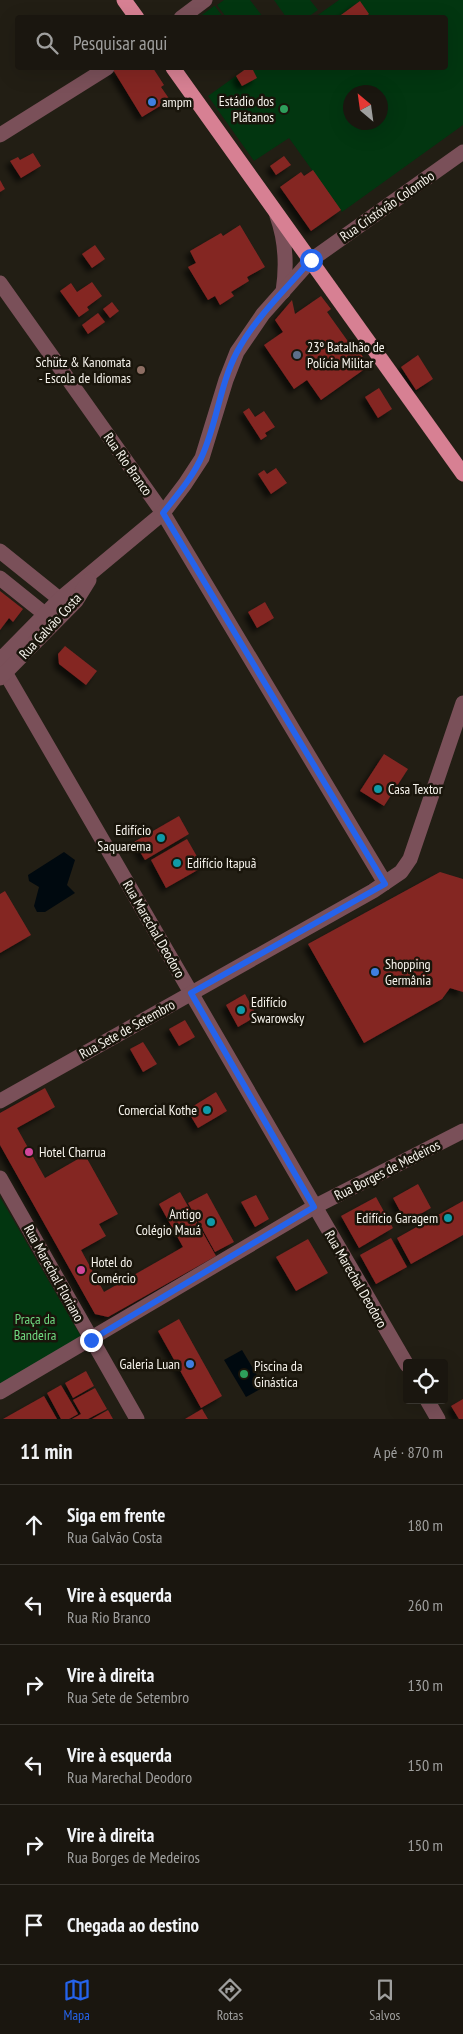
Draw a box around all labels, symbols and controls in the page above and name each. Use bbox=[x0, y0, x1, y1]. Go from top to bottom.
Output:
search box bbox=[15, 15, 448, 70]
icon: search bbox=[33, 29, 61, 57]
text: Pesquisar aqui bbox=[73, 31, 167, 55]
north arrow bbox=[343, 85, 388, 130]
place label: Estádio dos Plátanos bbox=[219, 92, 274, 126]
place label: ampm bbox=[162, 93, 192, 111]
marker: ampm bbox=[146, 96, 158, 108]
marker: Estádio dos Plátanos bbox=[278, 103, 290, 115]
street label: Rua Cristóvão Colombo bbox=[336, 167, 438, 245]
route start bbox=[300, 249, 323, 272]
place label: 23º Batalhão de Polícia Militar bbox=[307, 338, 385, 372]
marker: 23º Batalhão de Polícia Militar bbox=[291, 349, 303, 361]
place label: Schütz & Kanomata - Escola de Idiomas bbox=[36, 353, 131, 387]
marker: Schütz & Kanomata - Escola de Idiomas bbox=[135, 364, 147, 376]
street label: Rua Rio Branco bbox=[100, 429, 156, 499]
street label: Rua Galvão Costa bbox=[15, 589, 85, 663]
place label: Casa Textor bbox=[388, 780, 443, 798]
marker: Casa Textor bbox=[372, 783, 384, 795]
place label: Edifício Saquarema bbox=[97, 821, 151, 855]
marker: Edifício Saquarema bbox=[155, 832, 167, 844]
place label: Edifício Itapuã bbox=[187, 854, 256, 872]
marker: Edifício Itapuã bbox=[171, 857, 183, 869]
street label: Rua Marechal Deodoro bbox=[119, 877, 189, 981]
place label: Shopping Germânia bbox=[385, 955, 431, 989]
marker: Shopping Germânia bbox=[369, 966, 381, 978]
place label: Edifício Swarowsky bbox=[251, 993, 305, 1027]
street label: Rua Sete de Setembro bbox=[76, 995, 178, 1063]
marker: Edifício Swarowsky bbox=[235, 1004, 247, 1016]
place label: Comercial Kothe bbox=[118, 1101, 197, 1119]
marker: Comercial Kothe bbox=[201, 1104, 213, 1116]
street label: Rua Borges de Medeiros bbox=[331, 1135, 443, 1204]
place label: Hotel Charrua bbox=[39, 1143, 106, 1161]
marker: Hotel Charrua bbox=[23, 1146, 35, 1158]
place label: Antigo Colégio Mauá bbox=[136, 1205, 201, 1239]
place label: Edifício Garagem bbox=[356, 1209, 438, 1227]
marker: Edifício Garagem bbox=[442, 1212, 454, 1224]
marker: Antigo Colégio Mauá bbox=[205, 1216, 217, 1228]
street label: Rua Marechal Floriano bbox=[20, 1221, 88, 1325]
street label: Rua Marechal Deodoro bbox=[321, 1227, 391, 1331]
place label: Hotel do Comércio bbox=[91, 1253, 136, 1287]
marker: Hotel do Comércio bbox=[75, 1264, 87, 1276]
park label: Praça da Bandeira bbox=[14, 1310, 56, 1344]
route end bbox=[80, 1329, 103, 1352]
place label: Galeria Luan bbox=[120, 1355, 180, 1373]
place label: Piscina da Ginástica bbox=[254, 1357, 302, 1391]
marker: Galeria Luan bbox=[184, 1358, 196, 1370]
map controls bbox=[403, 1359, 448, 1404]
button: locate bbox=[403, 1359, 448, 1404]
marker: Piscina da Ginástica bbox=[238, 1368, 250, 1380]
text: 11 min bbox=[20, 1438, 72, 1465]
text: A pé · 870 m bbox=[373, 1442, 443, 1462]
text: Siga em frente bbox=[67, 1503, 165, 1527]
icon: ahead bbox=[20, 1511, 48, 1539]
text: 180 m bbox=[408, 1515, 443, 1535]
text: Rua Galvão Costa bbox=[67, 1527, 162, 1547]
text: Vire à esquerda bbox=[67, 1583, 172, 1607]
icon: left bbox=[20, 1591, 48, 1619]
text: 260 m bbox=[408, 1595, 443, 1615]
text: Rua Rio Branco bbox=[67, 1607, 151, 1627]
text: Vire à direita bbox=[67, 1663, 154, 1687]
icon: right bbox=[20, 1671, 48, 1699]
text: 130 m bbox=[408, 1675, 443, 1695]
text: Rua Sete de Setembro bbox=[67, 1687, 189, 1707]
text: Vire à esquerda bbox=[67, 1743, 172, 1767]
icon: left bbox=[20, 1751, 48, 1779]
text: 150 m bbox=[408, 1755, 443, 1775]
text: Rua Marechal Deodoro bbox=[67, 1767, 192, 1787]
text: Vire à direita bbox=[67, 1823, 154, 1847]
icon: right bbox=[20, 1831, 48, 1859]
text: 150 m bbox=[408, 1835, 443, 1855]
text: Rua Borges de Medeiros bbox=[67, 1847, 200, 1867]
icon: arrive bbox=[20, 1911, 48, 1939]
text: Chegada ao destino bbox=[67, 1913, 199, 1937]
tab: Mapa bbox=[63, 1976, 91, 2024]
tab: Rotas bbox=[216, 1976, 244, 2024]
tab: Salvos bbox=[369, 1976, 400, 2024]

